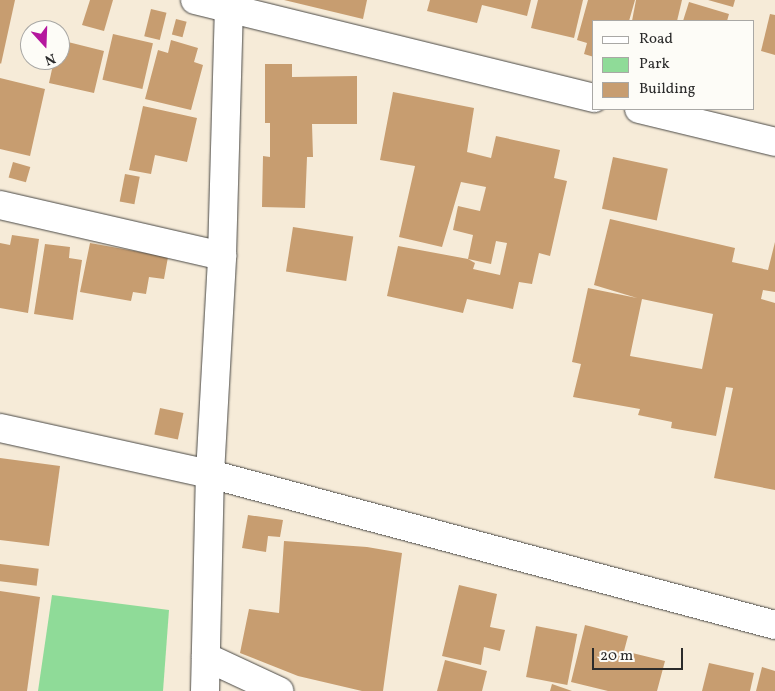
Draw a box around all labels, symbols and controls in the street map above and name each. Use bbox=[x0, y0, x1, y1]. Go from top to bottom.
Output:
north arrow bbox=[20, 20, 70, 70]
legend bbox=[592, 20, 755, 110]
text: Road bbox=[639, 29, 673, 50]
text: N bbox=[42, 48, 58, 69]
text: Park bbox=[639, 54, 670, 75]
text: Building bbox=[639, 79, 695, 100]
scale bar bbox=[595, 638, 686, 670]
text: 20 m bbox=[600, 646, 633, 667]

